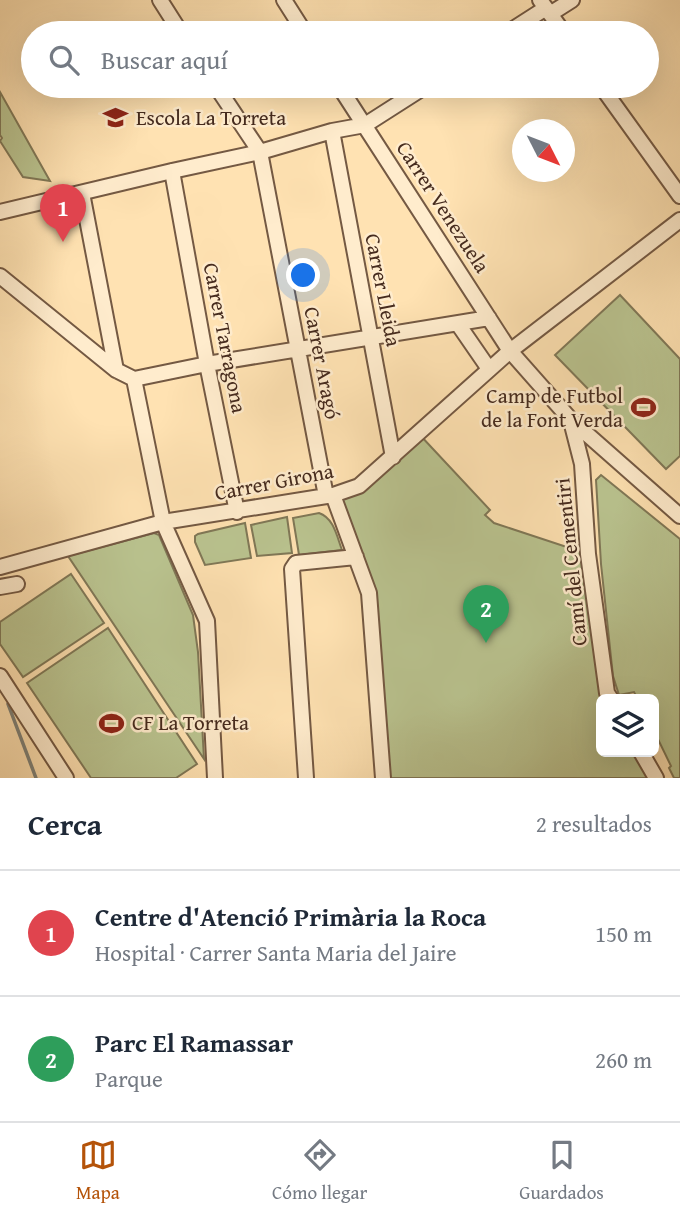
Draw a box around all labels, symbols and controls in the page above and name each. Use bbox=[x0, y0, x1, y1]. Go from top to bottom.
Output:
search box bbox=[21, 21, 659, 98]
text: Buscar aquí bbox=[101, 40, 228, 79]
icon: search bbox=[45, 41, 83, 79]
place label: Escola La Torreta bbox=[136, 102, 286, 133]
school or university icon: Escola La Torreta bbox=[102, 104, 130, 132]
north arrow bbox=[512, 119, 575, 182]
street label: Carrer Venezuela bbox=[389, 135, 498, 279]
pin: 1 bbox=[40, 184, 86, 242]
street label: Carrer Lleida bbox=[357, 231, 410, 349]
your location bbox=[286, 258, 320, 292]
street label: Carrer Tarragona bbox=[196, 260, 255, 416]
street label: Carrer Aragó bbox=[296, 304, 349, 422]
place label: Camp de Futbol de la Font Verda bbox=[481, 380, 623, 435]
sports icon: Camp de Futbol de la Font Verda bbox=[629, 394, 657, 422]
street label: Carrer Girona bbox=[212, 455, 336, 508]
street label: Camí del Cementiri bbox=[546, 477, 595, 647]
pin: 2 bbox=[463, 585, 509, 643]
map controls bbox=[596, 694, 659, 757]
button: layers bbox=[596, 694, 659, 757]
place label: CF La Torreta bbox=[132, 707, 249, 738]
sports icon: CF La Torreta bbox=[98, 709, 126, 737]
text: Cerca bbox=[28, 802, 102, 846]
text: 2 resultados bbox=[536, 807, 652, 840]
text: Centre d'Atenció Primària la Roca bbox=[95, 897, 486, 936]
text: 1 bbox=[45, 917, 57, 950]
text: 150 m bbox=[595, 917, 652, 950]
text: Hospital · Carrer Santa Maria del Jaire bbox=[95, 936, 456, 969]
text: Parc El Ramassar bbox=[95, 1023, 293, 1062]
text: 2 bbox=[45, 1043, 57, 1076]
text: 260 m bbox=[595, 1043, 652, 1076]
text: Parque bbox=[95, 1062, 163, 1095]
tab: Mapa bbox=[76, 1136, 120, 1206]
tab: Cómo llegar bbox=[272, 1136, 367, 1206]
tab: Guardados bbox=[519, 1136, 604, 1206]

